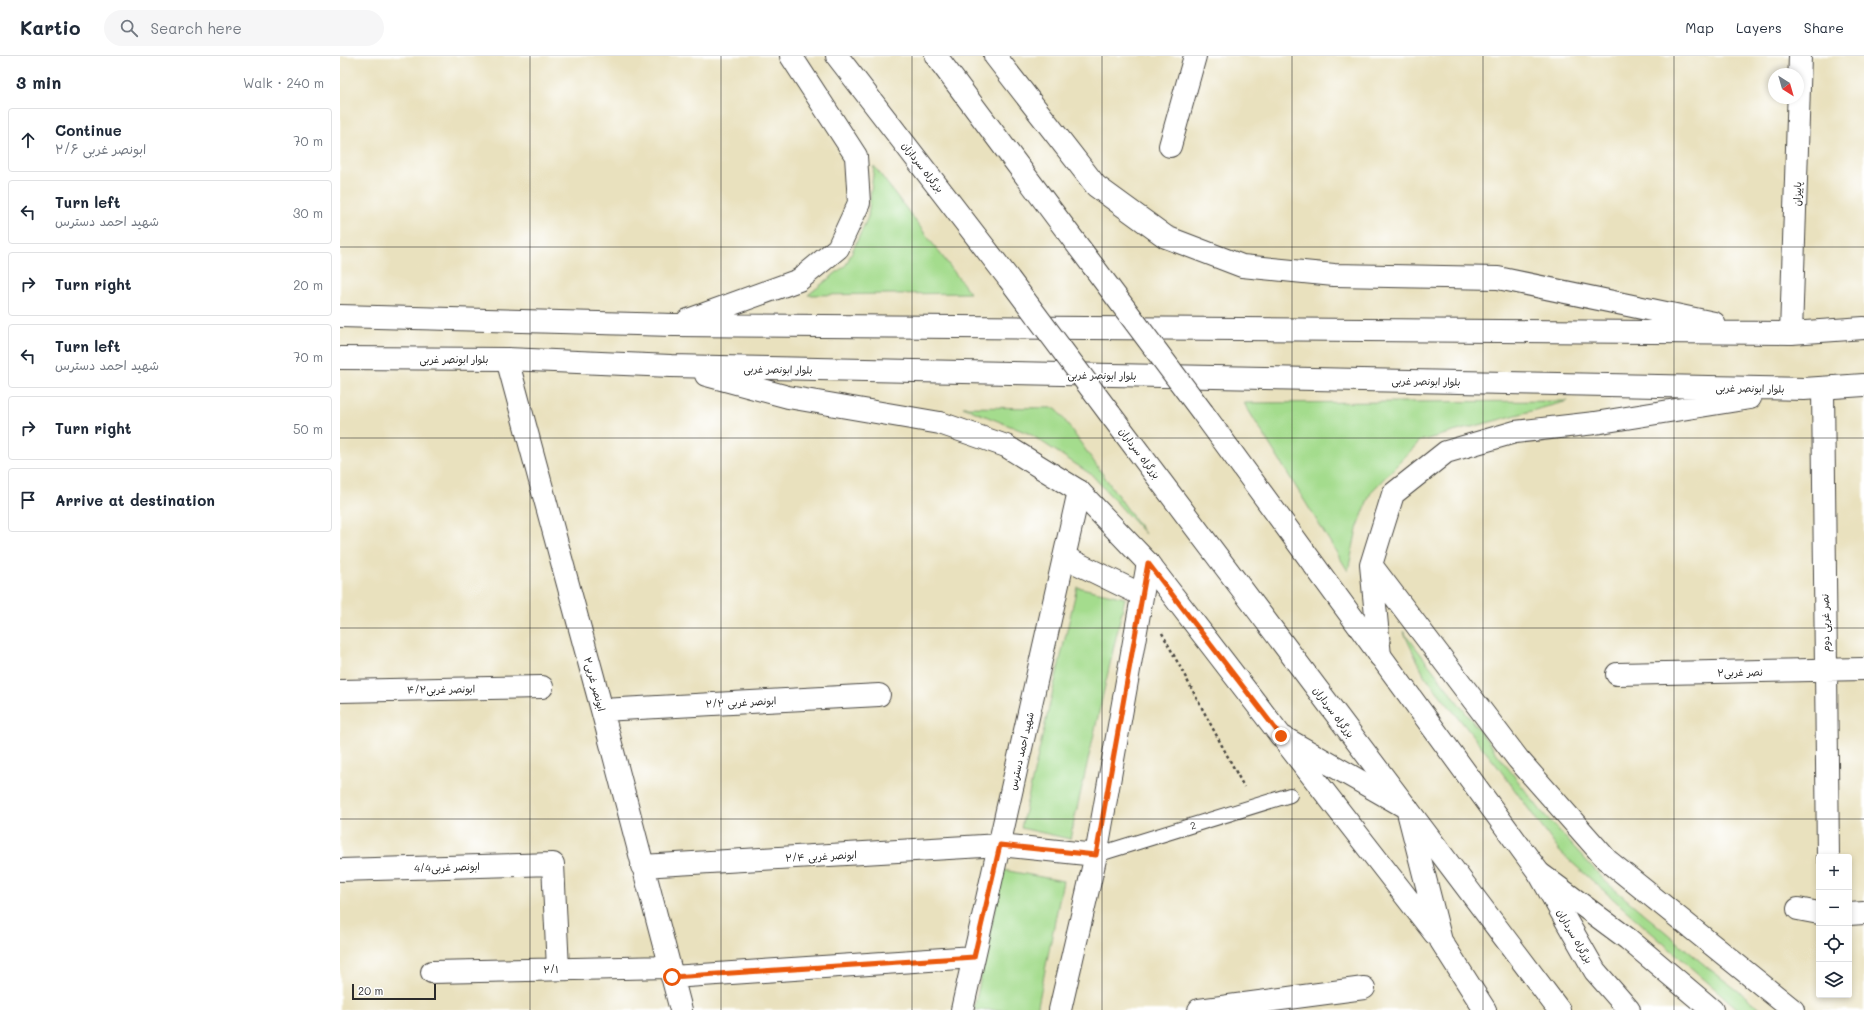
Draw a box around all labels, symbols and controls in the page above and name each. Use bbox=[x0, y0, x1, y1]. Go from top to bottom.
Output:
search box bbox=[104, 10, 384, 46]
text: Kartio bbox=[20, 15, 80, 40]
icon: search bbox=[118, 17, 140, 39]
text: Search here bbox=[150, 18, 242, 38]
text: Map bbox=[1685, 18, 1714, 37]
text: Layers bbox=[1736, 18, 1782, 37]
text: Share bbox=[1804, 18, 1844, 37]
north arrow bbox=[1768, 68, 1804, 104]
text: 3 min bbox=[16, 71, 61, 93]
text: Walk · 240 m bbox=[243, 74, 324, 91]
text: Continue bbox=[55, 120, 122, 140]
icon: ahead bbox=[17, 129, 39, 151]
text: 70 m bbox=[293, 132, 323, 149]
street label: بزرگراه سرداران bbox=[899, 139, 947, 195]
text: ابونصر غربی ۲/۶ bbox=[55, 140, 146, 157]
street label: پاییزان bbox=[1790, 181, 1804, 206]
text: Turn left bbox=[55, 192, 120, 212]
icon: left bbox=[17, 201, 39, 223]
text: 30 m bbox=[293, 204, 323, 221]
text: شهید احمد دسترس bbox=[55, 212, 159, 229]
icon: right bbox=[17, 273, 39, 295]
text: Turn right bbox=[55, 274, 132, 294]
text: 20 m bbox=[293, 276, 323, 293]
text: Turn left bbox=[55, 336, 120, 356]
icon: left bbox=[17, 345, 39, 367]
text: 70 m bbox=[293, 348, 323, 365]
street label: بلوار ابونصر غربی bbox=[420, 352, 489, 367]
text: شهید احمد دسترس bbox=[55, 356, 159, 373]
street label: بلوار ابونصر غربی bbox=[743, 361, 813, 378]
street label: بلوار ابونصر غربی bbox=[1067, 367, 1137, 384]
street label: بلوار ابونصر غربی bbox=[1391, 373, 1461, 390]
street label: بلوار ابونصر غربی bbox=[1715, 380, 1785, 397]
icon: right bbox=[17, 417, 39, 439]
text: Turn right bbox=[55, 418, 132, 438]
text: 50 m bbox=[293, 420, 323, 437]
street label: بزرگراه سرداران bbox=[1116, 425, 1164, 481]
icon: arrive bbox=[17, 489, 39, 511]
text: Arrive at destination bbox=[55, 490, 215, 510]
street label: نصر غربی دوم bbox=[1817, 594, 1835, 652]
street label: ۲ابونصر غربی bbox=[580, 655, 609, 713]
street label: نصر غربی۲ bbox=[1717, 665, 1763, 680]
street label: ۴/۲ابونصر غربی bbox=[407, 681, 475, 698]
street label: بزرگراه سرداران bbox=[1310, 684, 1358, 740]
street label: ابونصر غربی ۲/۲ bbox=[705, 693, 777, 712]
street label: شهید احمد دسترس bbox=[1005, 710, 1037, 792]
route end bbox=[1272, 727, 1290, 745]
street label: 2 bbox=[1188, 817, 1198, 833]
street label: ابونصر غربی ۲/۴ bbox=[785, 847, 857, 866]
map controls bbox=[1816, 854, 1852, 998]
button: + bbox=[1816, 854, 1852, 890]
street label: 4/4ابونصر غربی bbox=[414, 859, 480, 876]
button: − bbox=[1816, 890, 1852, 926]
street label: بزرگراه سرداران bbox=[1554, 906, 1596, 966]
button: locate bbox=[1816, 926, 1852, 962]
street label: ۲/۱ bbox=[543, 962, 559, 976]
button: layers bbox=[1816, 962, 1852, 998]
route start bbox=[663, 968, 681, 986]
scale bar bbox=[352, 982, 436, 1001]
text: 20 m bbox=[358, 983, 383, 998]

